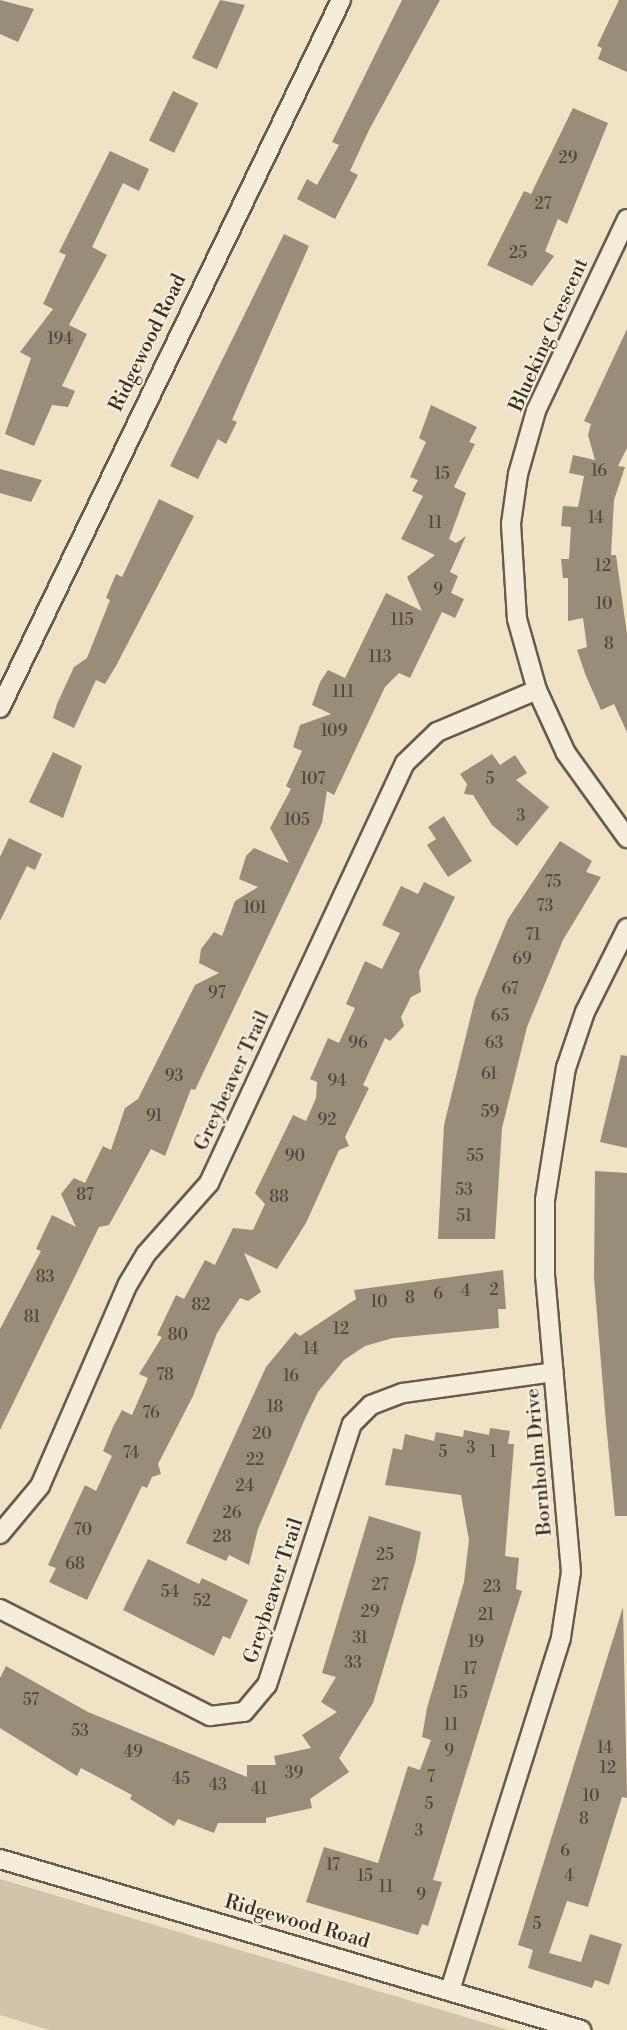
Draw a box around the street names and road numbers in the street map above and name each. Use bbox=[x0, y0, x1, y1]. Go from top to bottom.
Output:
street label: Blueking Crescent bbox=[504, 255, 594, 415]
street label: Ridgewood Road bbox=[104, 270, 192, 416]
street label: Greybeaver Trail bbox=[189, 1007, 275, 1155]
street label: Bornholm Drive bbox=[521, 1387, 557, 1537]
street label: Greybeaver Trail bbox=[239, 1515, 309, 1667]
street label: Ridgewood Road bbox=[222, 1890, 372, 1954]

